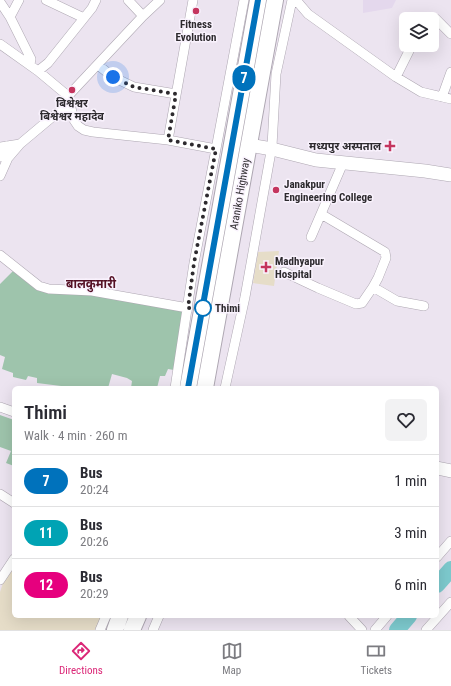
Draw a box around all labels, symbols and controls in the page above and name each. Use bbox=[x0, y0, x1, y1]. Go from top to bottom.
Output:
marker: Fitness Evolution bbox=[191, 6, 201, 16]
map controls bbox=[399, 12, 439, 52]
button: layers bbox=[399, 12, 439, 52]
place label: Fitness Evolution bbox=[176, 18, 216, 44]
line badge: 7 bbox=[231, 65, 257, 91]
your location bbox=[103, 67, 123, 87]
text: 7 bbox=[240, 70, 248, 86]
marker: बिश्वेश्वर बिश्वेश्वर महादेव bbox=[67, 85, 77, 95]
place label: बिश्वेश्वर बिश्वेश्वर महादेव bbox=[40, 96, 104, 123]
place label: मध्यपुर अस्पताल bbox=[309, 140, 382, 154]
marker: मध्यपुर अस्पताल bbox=[384, 140, 396, 152]
street label: Araniko Highway bbox=[227, 157, 253, 231]
place label: Janakpur Engineering College bbox=[284, 178, 372, 204]
marker: Janakpur Engineering College bbox=[271, 185, 281, 195]
place label: Madhyapur Hospital bbox=[275, 255, 324, 281]
marker: Madhyapur Hospital bbox=[260, 261, 272, 273]
district label: बालकुमारी bbox=[66, 276, 116, 293]
marker: Thimi bbox=[194, 299, 212, 317]
place label: Thimi bbox=[215, 302, 240, 315]
button: heart bbox=[385, 399, 427, 441]
text: Thimi bbox=[24, 401, 67, 424]
text: Walk · 4 min · 260 m bbox=[24, 428, 128, 443]
text: Bus bbox=[80, 464, 103, 482]
text: 1 min bbox=[394, 472, 427, 490]
text: 7 bbox=[42, 473, 50, 489]
text: 20:24 bbox=[80, 482, 109, 497]
text: Bus bbox=[80, 516, 103, 534]
text: 3 min bbox=[394, 524, 427, 542]
text: 11 bbox=[39, 525, 53, 541]
text: 20:26 bbox=[80, 534, 109, 549]
text: Bus bbox=[80, 568, 103, 586]
text: 6 min bbox=[394, 576, 427, 594]
text: 12 bbox=[39, 577, 53, 593]
text: 20:29 bbox=[80, 586, 109, 601]
tab: Directions bbox=[59, 640, 103, 677]
tab: Map bbox=[221, 640, 243, 677]
tab: Tickets bbox=[360, 640, 392, 677]

